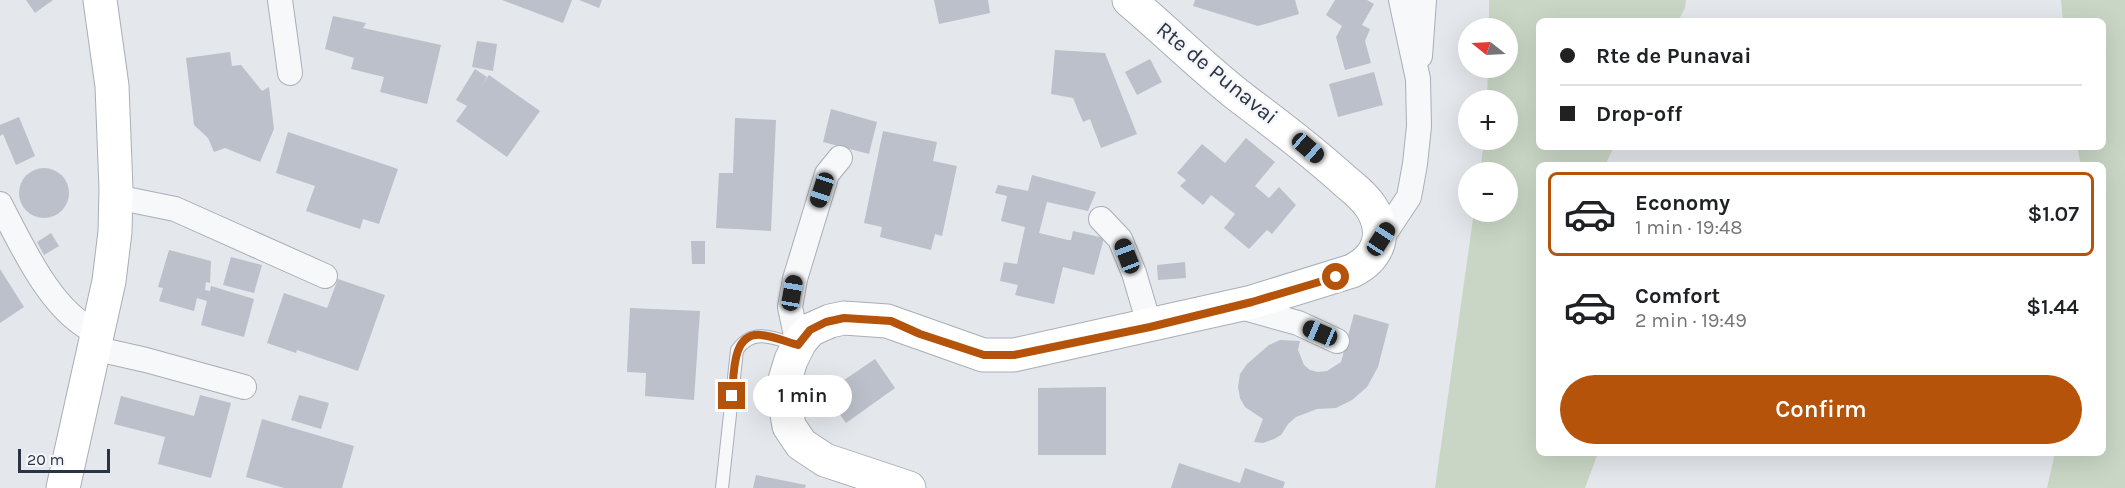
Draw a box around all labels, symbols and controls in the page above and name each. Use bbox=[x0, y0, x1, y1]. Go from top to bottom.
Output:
street label: Rte de Punavai bbox=[1151, 16, 1283, 130]
north arrow bbox=[1458, 18, 1518, 78]
map controls bbox=[1458, 18, 1518, 222]
text: Rte de Punavai bbox=[1596, 43, 1751, 69]
button: + bbox=[1458, 90, 1518, 150]
text: Drop-off bbox=[1596, 101, 1682, 127]
car bbox=[1289, 129, 1327, 167]
button: − bbox=[1458, 162, 1518, 222]
car bbox=[808, 170, 836, 210]
icon: car bbox=[1563, 187, 1617, 241]
text: Economy bbox=[1635, 190, 1730, 216]
text: $1.07 bbox=[2028, 201, 2079, 227]
text: 1 min · 19:48 bbox=[1635, 216, 1742, 239]
car bbox=[1364, 219, 1398, 259]
car bbox=[1112, 236, 1142, 276]
route start bbox=[1322, 263, 1349, 290]
car bbox=[780, 274, 804, 312]
icon: car bbox=[1563, 280, 1617, 334]
text: Comfort bbox=[1635, 283, 1720, 309]
text: $1.44 bbox=[2026, 294, 2079, 320]
text: 2 min · 19:49 bbox=[1635, 309, 1747, 332]
car bbox=[1300, 318, 1340, 348]
callout: 1 min bbox=[753, 375, 852, 417]
button: Confirm bbox=[1560, 375, 2082, 444]
route end bbox=[718, 382, 745, 409]
text: 1 min bbox=[778, 384, 827, 407]
scale bar bbox=[18, 446, 110, 474]
text: 20 m bbox=[27, 450, 65, 469]

